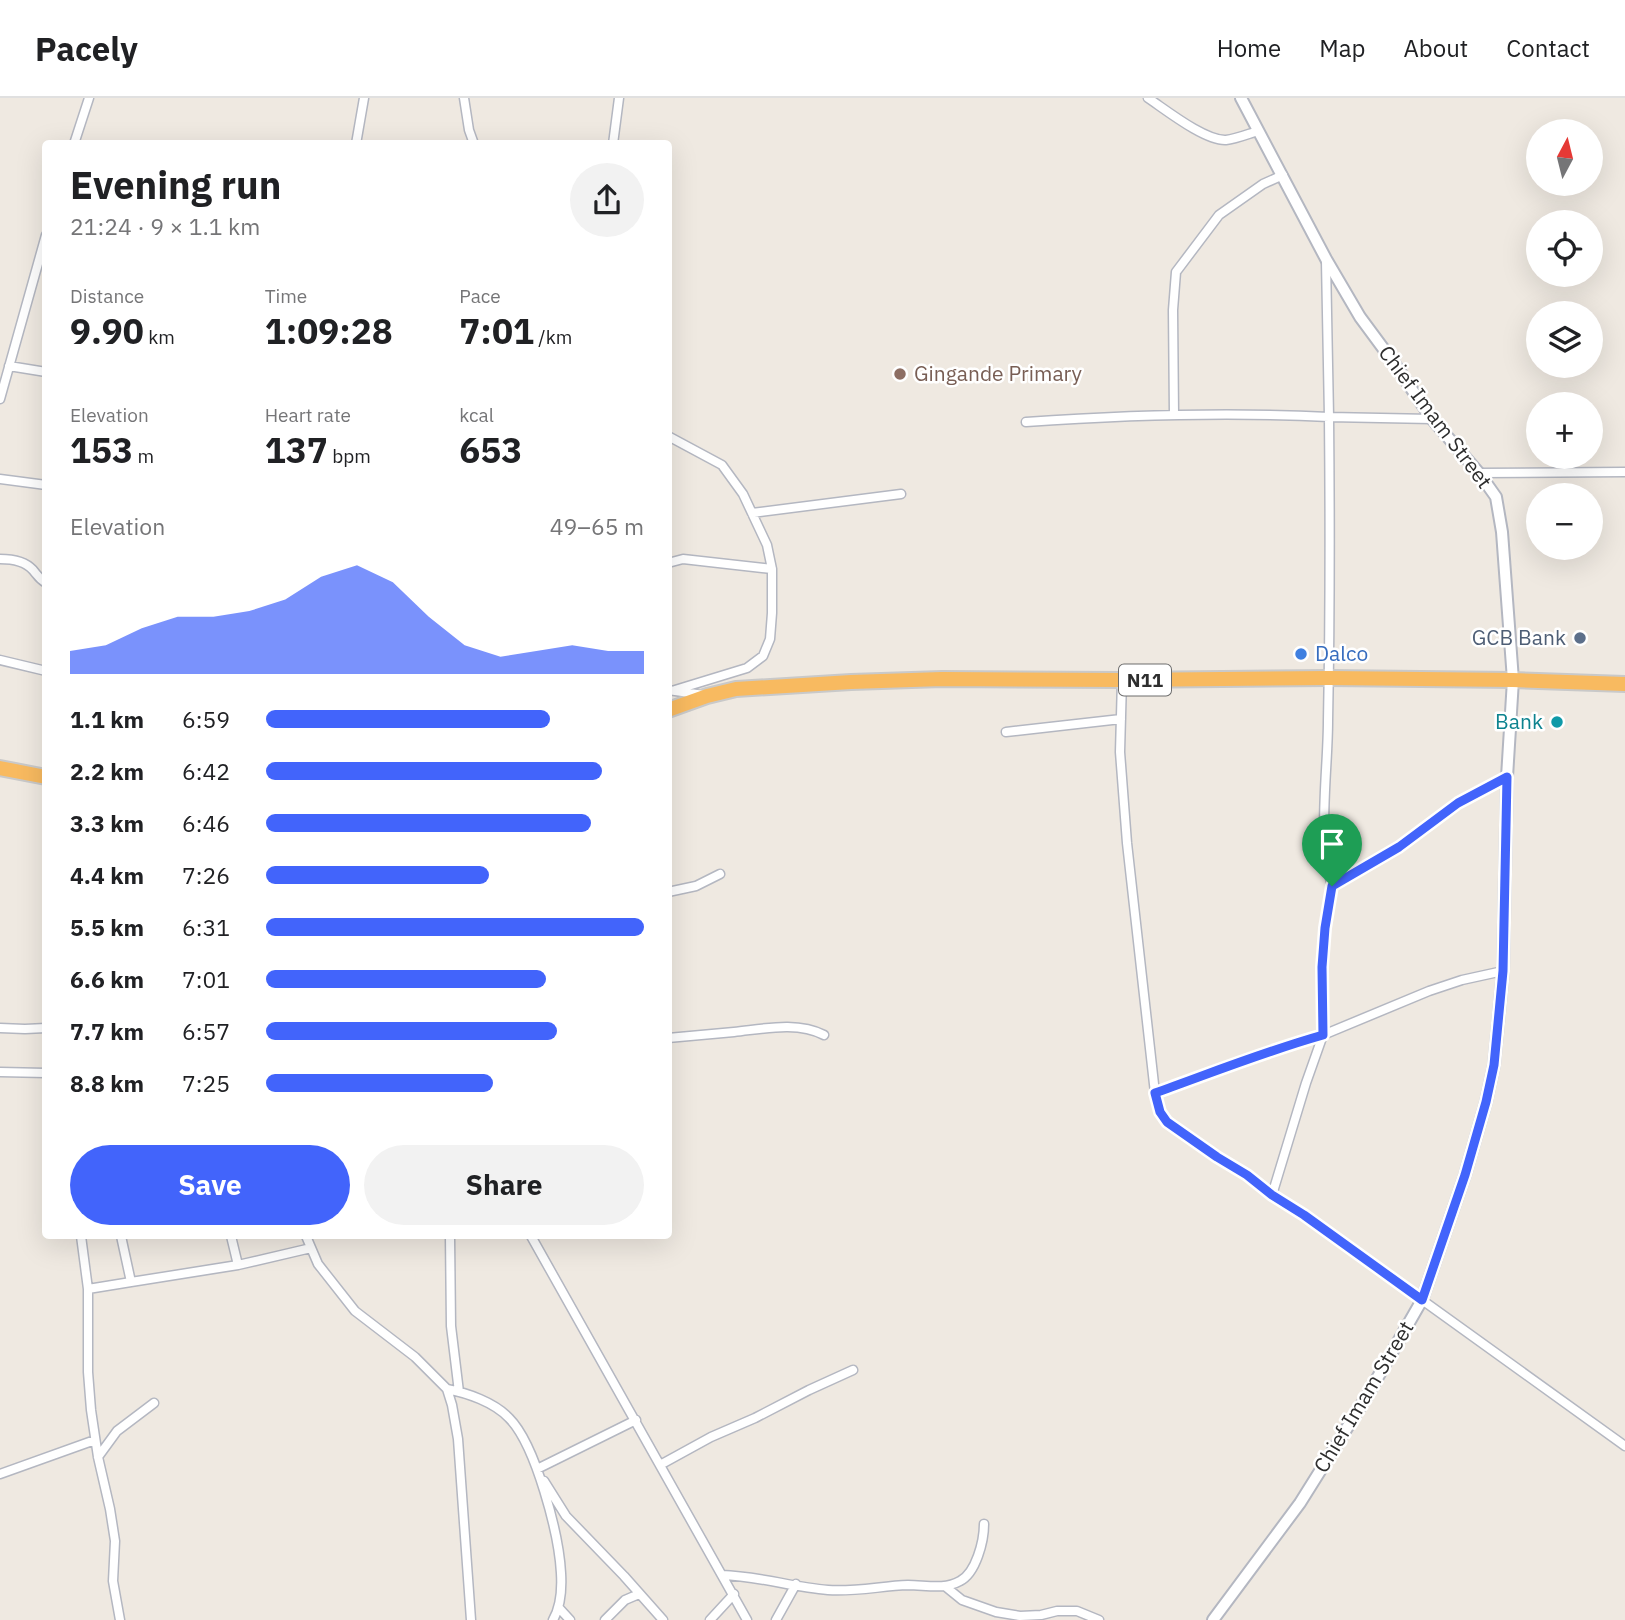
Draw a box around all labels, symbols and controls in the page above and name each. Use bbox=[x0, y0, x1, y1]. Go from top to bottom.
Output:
text: Pacely bbox=[35, 27, 138, 70]
text: Home bbox=[1217, 32, 1281, 64]
text: Map bbox=[1319, 32, 1365, 64]
text: About bbox=[1403, 32, 1468, 64]
text: Contact bbox=[1506, 32, 1590, 64]
north arrow bbox=[1526, 119, 1603, 196]
map controls bbox=[1526, 119, 1603, 560]
text: Evening run bbox=[70, 160, 281, 209]
button: share bbox=[570, 163, 644, 237]
button: locate bbox=[1526, 210, 1603, 287]
text: 21:24 · 9 × 1.1 km bbox=[70, 211, 260, 241]
text: Distance bbox=[70, 284, 144, 308]
text: Time bbox=[265, 284, 307, 308]
text: Pace bbox=[459, 284, 501, 308]
button: layers bbox=[1526, 301, 1603, 378]
text: 9.90 bbox=[70, 308, 144, 354]
text: 1:09:28 bbox=[265, 308, 393, 354]
text: 7:01 bbox=[459, 308, 534, 354]
text: km bbox=[144, 325, 175, 349]
text: /km bbox=[534, 325, 572, 349]
street label: Chief Imam Street bbox=[1373, 339, 1499, 494]
place label: Gingande Primary bbox=[914, 359, 1083, 387]
marker: Gingande Primary bbox=[892, 366, 908, 382]
button: + bbox=[1526, 392, 1603, 469]
text: Elevation bbox=[70, 403, 149, 427]
text: Heart rate bbox=[265, 403, 351, 427]
text: kcal bbox=[459, 403, 494, 427]
text: 153 bbox=[70, 427, 133, 473]
text: 137 bbox=[265, 427, 328, 473]
text: 653 bbox=[459, 427, 522, 473]
text: m bbox=[133, 444, 154, 468]
text: bpm bbox=[328, 444, 371, 468]
button: − bbox=[1526, 483, 1603, 560]
text: Elevation bbox=[70, 511, 165, 541]
text: 49–65 m bbox=[550, 511, 644, 541]
place label: GCB Bank bbox=[1472, 623, 1566, 651]
marker: GCB Bank bbox=[1572, 630, 1588, 646]
place label: Dalco bbox=[1315, 639, 1368, 667]
marker: Dalco bbox=[1293, 646, 1309, 662]
road number: N11 bbox=[1119, 664, 1171, 695]
text: 1.1 km bbox=[70, 704, 144, 734]
text: 6:59 bbox=[182, 704, 230, 734]
place label: Bank bbox=[1495, 707, 1543, 735]
marker: Bank bbox=[1549, 714, 1565, 730]
text: 2.2 km bbox=[70, 756, 144, 786]
text: 6:42 bbox=[182, 756, 230, 786]
text: 3.3 km bbox=[70, 808, 144, 838]
text: 6:46 bbox=[182, 808, 230, 838]
pin bbox=[1302, 814, 1362, 886]
icon: arrive bbox=[1313, 825, 1351, 863]
text: 4.4 km bbox=[70, 860, 144, 890]
text: 7:26 bbox=[182, 860, 230, 890]
text: 5.5 km bbox=[70, 912, 144, 942]
text: 6:31 bbox=[182, 912, 230, 942]
text: 6.6 km bbox=[70, 964, 144, 994]
text: 7:01 bbox=[182, 964, 230, 994]
text: 7.7 km bbox=[70, 1016, 144, 1046]
text: 6:57 bbox=[182, 1016, 230, 1046]
text: 8.8 km bbox=[70, 1068, 144, 1098]
text: 7:25 bbox=[182, 1068, 230, 1098]
button: Save bbox=[70, 1145, 350, 1225]
button: Share bbox=[364, 1145, 644, 1225]
street label: Chief Imam Street bbox=[1307, 1315, 1420, 1478]

